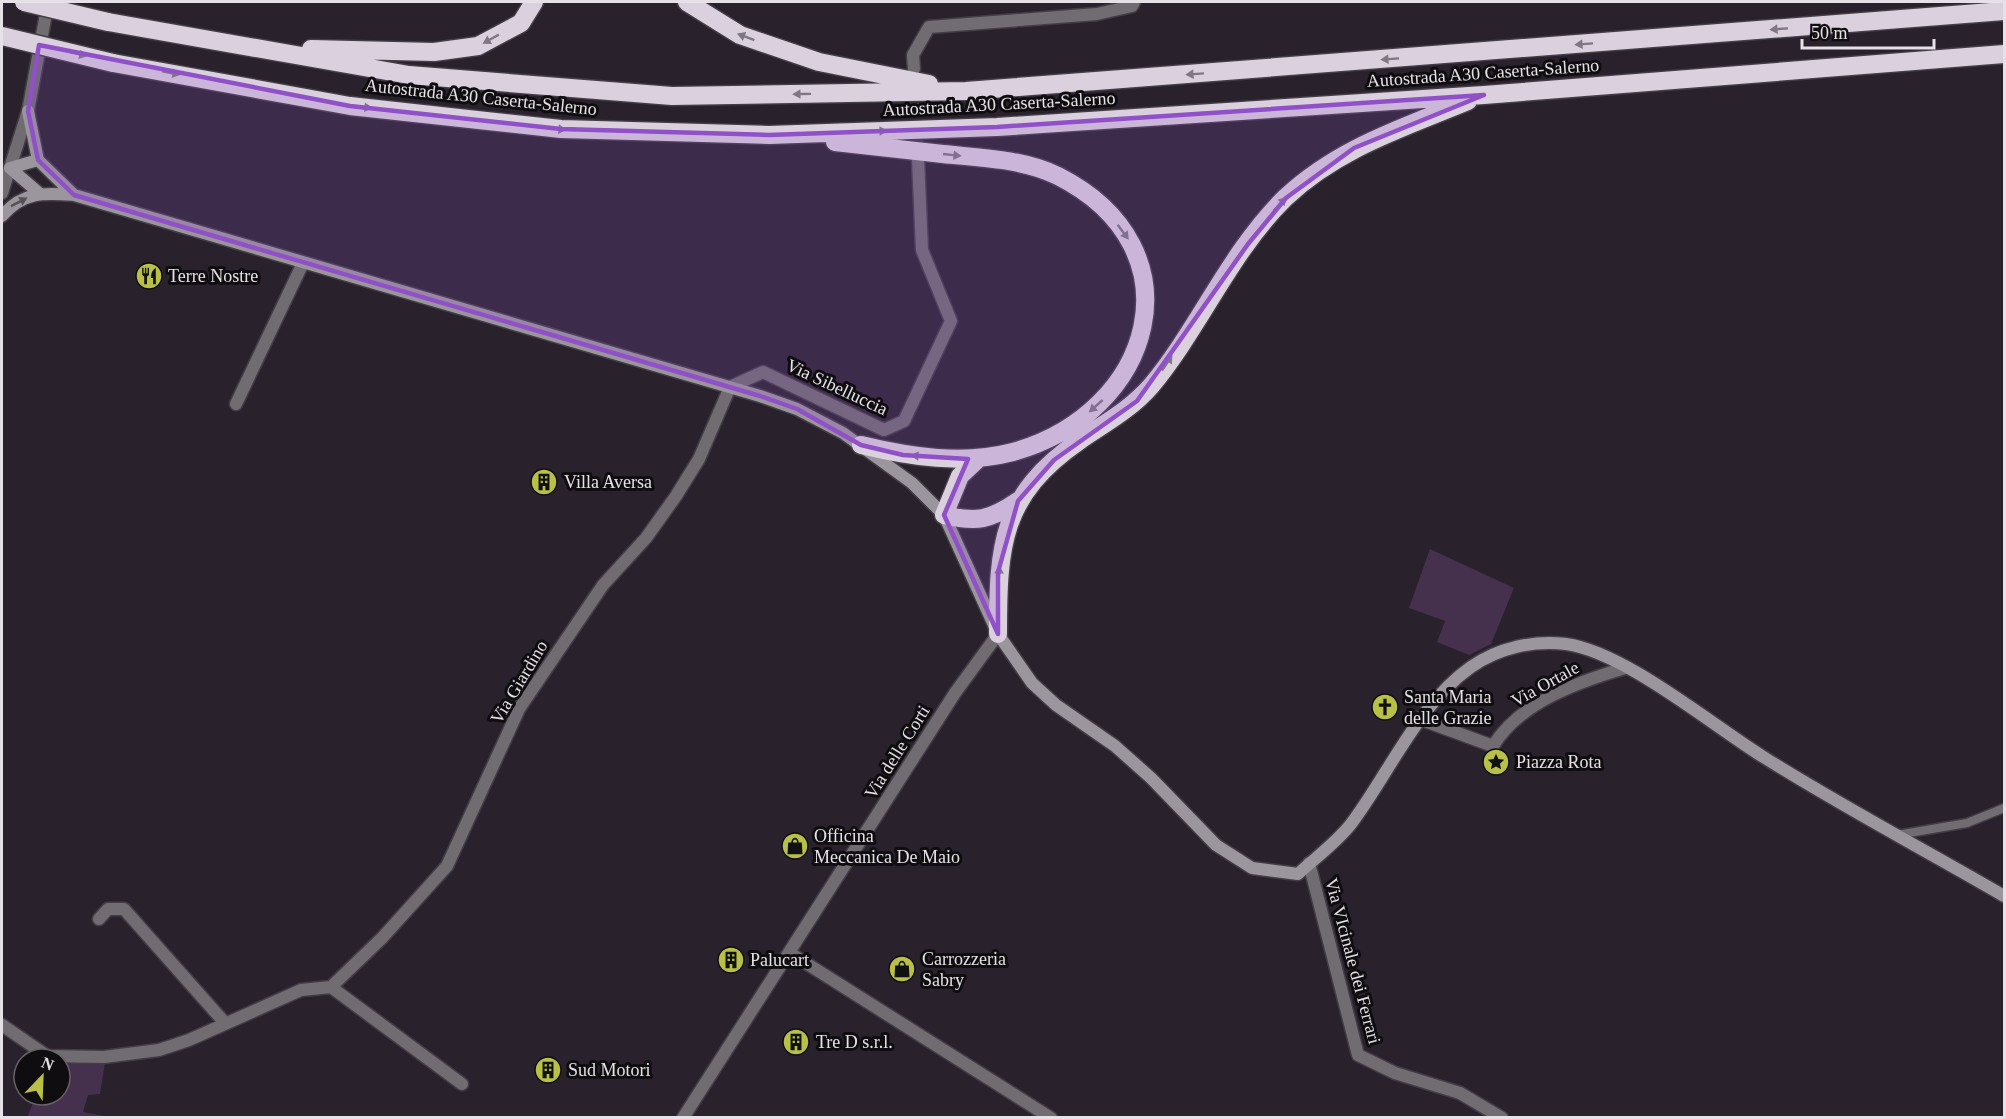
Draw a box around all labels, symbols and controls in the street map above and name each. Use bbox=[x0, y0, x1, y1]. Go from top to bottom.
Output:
scale bar bbox=[1802, 12, 1934, 50]
text: 50 m bbox=[1811, 23, 1848, 43]
one-way arrow bbox=[1769, 24, 1788, 34]
one-way arrow bbox=[737, 32, 755, 42]
one-way arrow bbox=[483, 34, 500, 44]
one-way arrow bbox=[1575, 39, 1594, 49]
one-way arrow bbox=[69, 50, 87, 60]
one-way arrow bbox=[1380, 54, 1399, 64]
street label: Autostrada A30 Caserta-Salerno bbox=[1366, 55, 1600, 91]
one-way arrow bbox=[162, 69, 181, 78]
one-way arrow bbox=[1186, 69, 1205, 79]
street label: Autostrada A30 Caserta-Salerno bbox=[364, 75, 598, 119]
street label: Autostrada A30 Caserta-Salerno bbox=[882, 88, 1116, 120]
one-way arrow bbox=[793, 89, 812, 99]
one-way arrow bbox=[354, 102, 373, 112]
one-way arrow bbox=[547, 124, 566, 133]
one-way arrow bbox=[868, 127, 887, 136]
one-way arrow bbox=[943, 150, 962, 160]
one-way arrow bbox=[10, 198, 27, 207]
one-way arrow bbox=[1273, 198, 1287, 212]
one-way arrow bbox=[1116, 224, 1128, 239]
restaurant icon: Terre Nostre bbox=[134, 261, 164, 291]
place label: Terre Nostre bbox=[168, 266, 258, 286]
street label: Via Sibelluccia bbox=[783, 355, 891, 419]
one-way arrow bbox=[1161, 355, 1173, 371]
one-way arrow bbox=[1089, 399, 1104, 412]
one-way arrow bbox=[910, 451, 929, 461]
building icon: Villa Aversa bbox=[529, 467, 559, 497]
place label: Villa Aversa bbox=[564, 472, 652, 492]
one-way arrow bbox=[994, 566, 1004, 585]
street label: Via Giardino bbox=[486, 637, 552, 727]
street label: Via Ortale bbox=[1508, 657, 1582, 711]
place label: Santa Maria delle Grazie bbox=[1404, 687, 1491, 728]
church icon: Santa Maria delle Grazie bbox=[1370, 692, 1400, 722]
street label: Via delle Corti bbox=[860, 702, 934, 802]
place icon: Piazza Rota bbox=[1481, 747, 1511, 777]
place label: Piazza Rota bbox=[1516, 752, 1601, 772]
place label: Officina Meccanica De Maio bbox=[814, 826, 960, 867]
shop icon: Officina Meccanica De Maio bbox=[780, 831, 810, 861]
street label: Via VIcinale dei Ferrari bbox=[1321, 876, 1385, 1046]
building icon: Palucart bbox=[716, 945, 746, 975]
place label: Carrozzeria Sabry bbox=[922, 949, 1006, 990]
place label: Palucart bbox=[750, 950, 809, 970]
shop icon: Carrozzeria Sabry bbox=[887, 954, 917, 984]
building icon: Tre D s.r.l. bbox=[781, 1027, 811, 1057]
place label: Tre D s.r.l. bbox=[816, 1032, 893, 1052]
north arrow bbox=[12, 1047, 72, 1107]
text: N bbox=[39, 1054, 57, 1074]
building icon: Sud Motori bbox=[533, 1055, 563, 1085]
place label: Sud Motori bbox=[568, 1060, 651, 1080]

